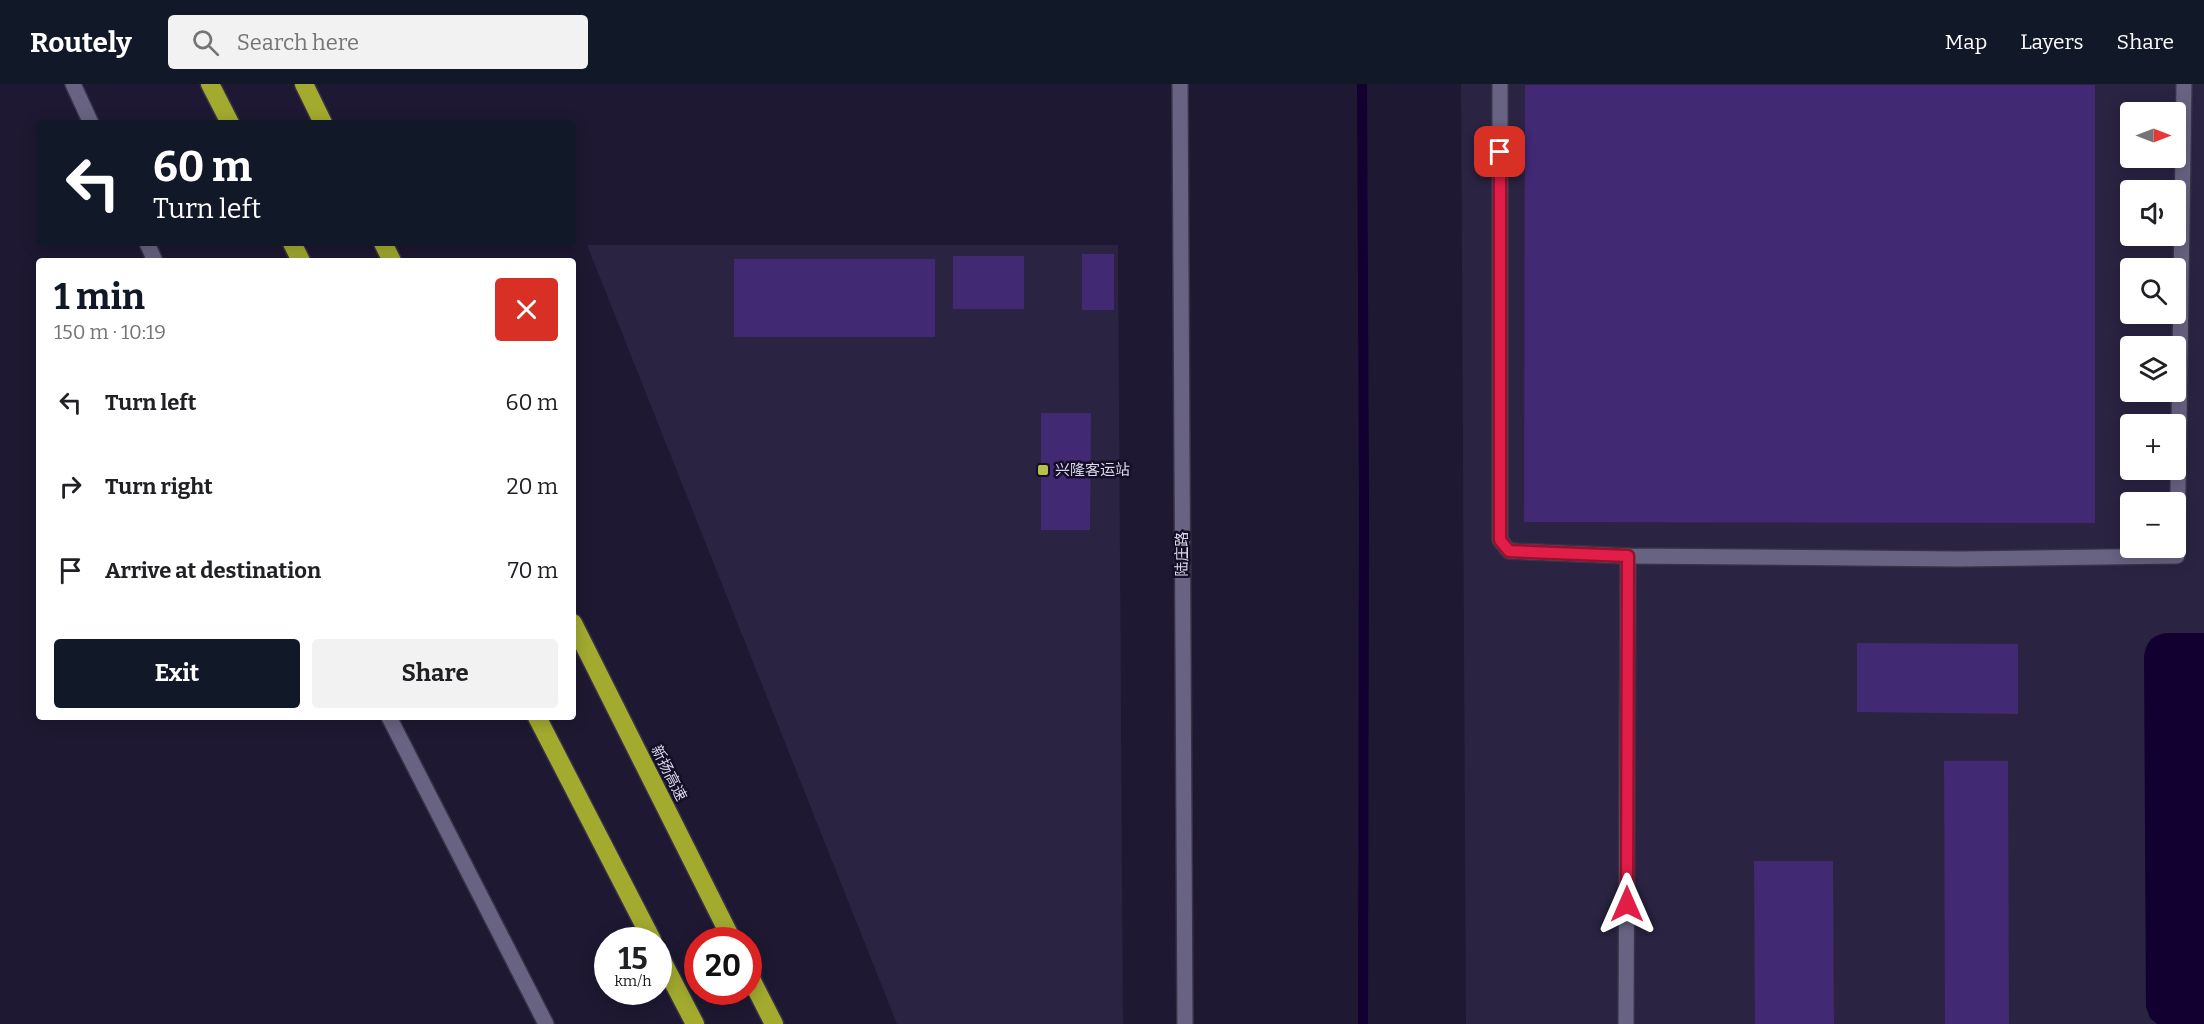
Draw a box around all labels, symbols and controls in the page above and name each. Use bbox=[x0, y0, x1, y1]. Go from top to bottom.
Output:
search box bbox=[168, 15, 588, 69]
text: Routely bbox=[30, 26, 132, 59]
icon: search bbox=[189, 26, 222, 59]
text: Search here bbox=[237, 29, 359, 56]
text: Map bbox=[1945, 29, 1987, 55]
text: Layers bbox=[2020, 29, 2084, 55]
text: Share bbox=[2117, 29, 2174, 55]
north arrow bbox=[2120, 102, 2186, 168]
map controls bbox=[2120, 102, 2186, 558]
pin bbox=[1474, 126, 1525, 177]
icon: arrive bbox=[1483, 135, 1516, 168]
text: 60 m bbox=[153, 142, 252, 192]
icon: left bbox=[54, 144, 132, 222]
button: sound bbox=[2120, 180, 2186, 246]
text: Turn left bbox=[153, 193, 261, 225]
button: search bbox=[2120, 258, 2186, 324]
text: 1 min bbox=[54, 275, 145, 319]
button: close bbox=[495, 278, 558, 341]
text: 150 m · 10:19 bbox=[54, 320, 166, 344]
button: layers bbox=[2120, 336, 2186, 402]
icon: left bbox=[54, 386, 87, 419]
text: Turn left bbox=[105, 389, 197, 416]
text: 60 m bbox=[506, 389, 558, 416]
button: + bbox=[2120, 414, 2186, 480]
place label: 兴隆客运站 bbox=[1055, 461, 1130, 479]
marker: 兴隆客运站 bbox=[1036, 463, 1050, 477]
icon: right bbox=[54, 470, 87, 503]
text: Turn right bbox=[105, 473, 213, 500]
text: 20 m bbox=[507, 473, 558, 500]
button: − bbox=[2120, 492, 2186, 558]
street label: 陆庄路 bbox=[1173, 531, 1191, 577]
icon: arrive bbox=[54, 554, 87, 587]
text: Arrive at destination bbox=[105, 557, 321, 584]
text: 70 m bbox=[508, 557, 558, 584]
button: Exit bbox=[54, 639, 300, 708]
button: Share bbox=[312, 639, 558, 708]
street label: 新扬高速 bbox=[647, 742, 691, 804]
position arrow bbox=[1595, 872, 1659, 936]
speed limit sign: 20 bbox=[684, 927, 762, 1005]
text: 15 bbox=[618, 941, 648, 977]
text: km/h bbox=[614, 972, 652, 990]

